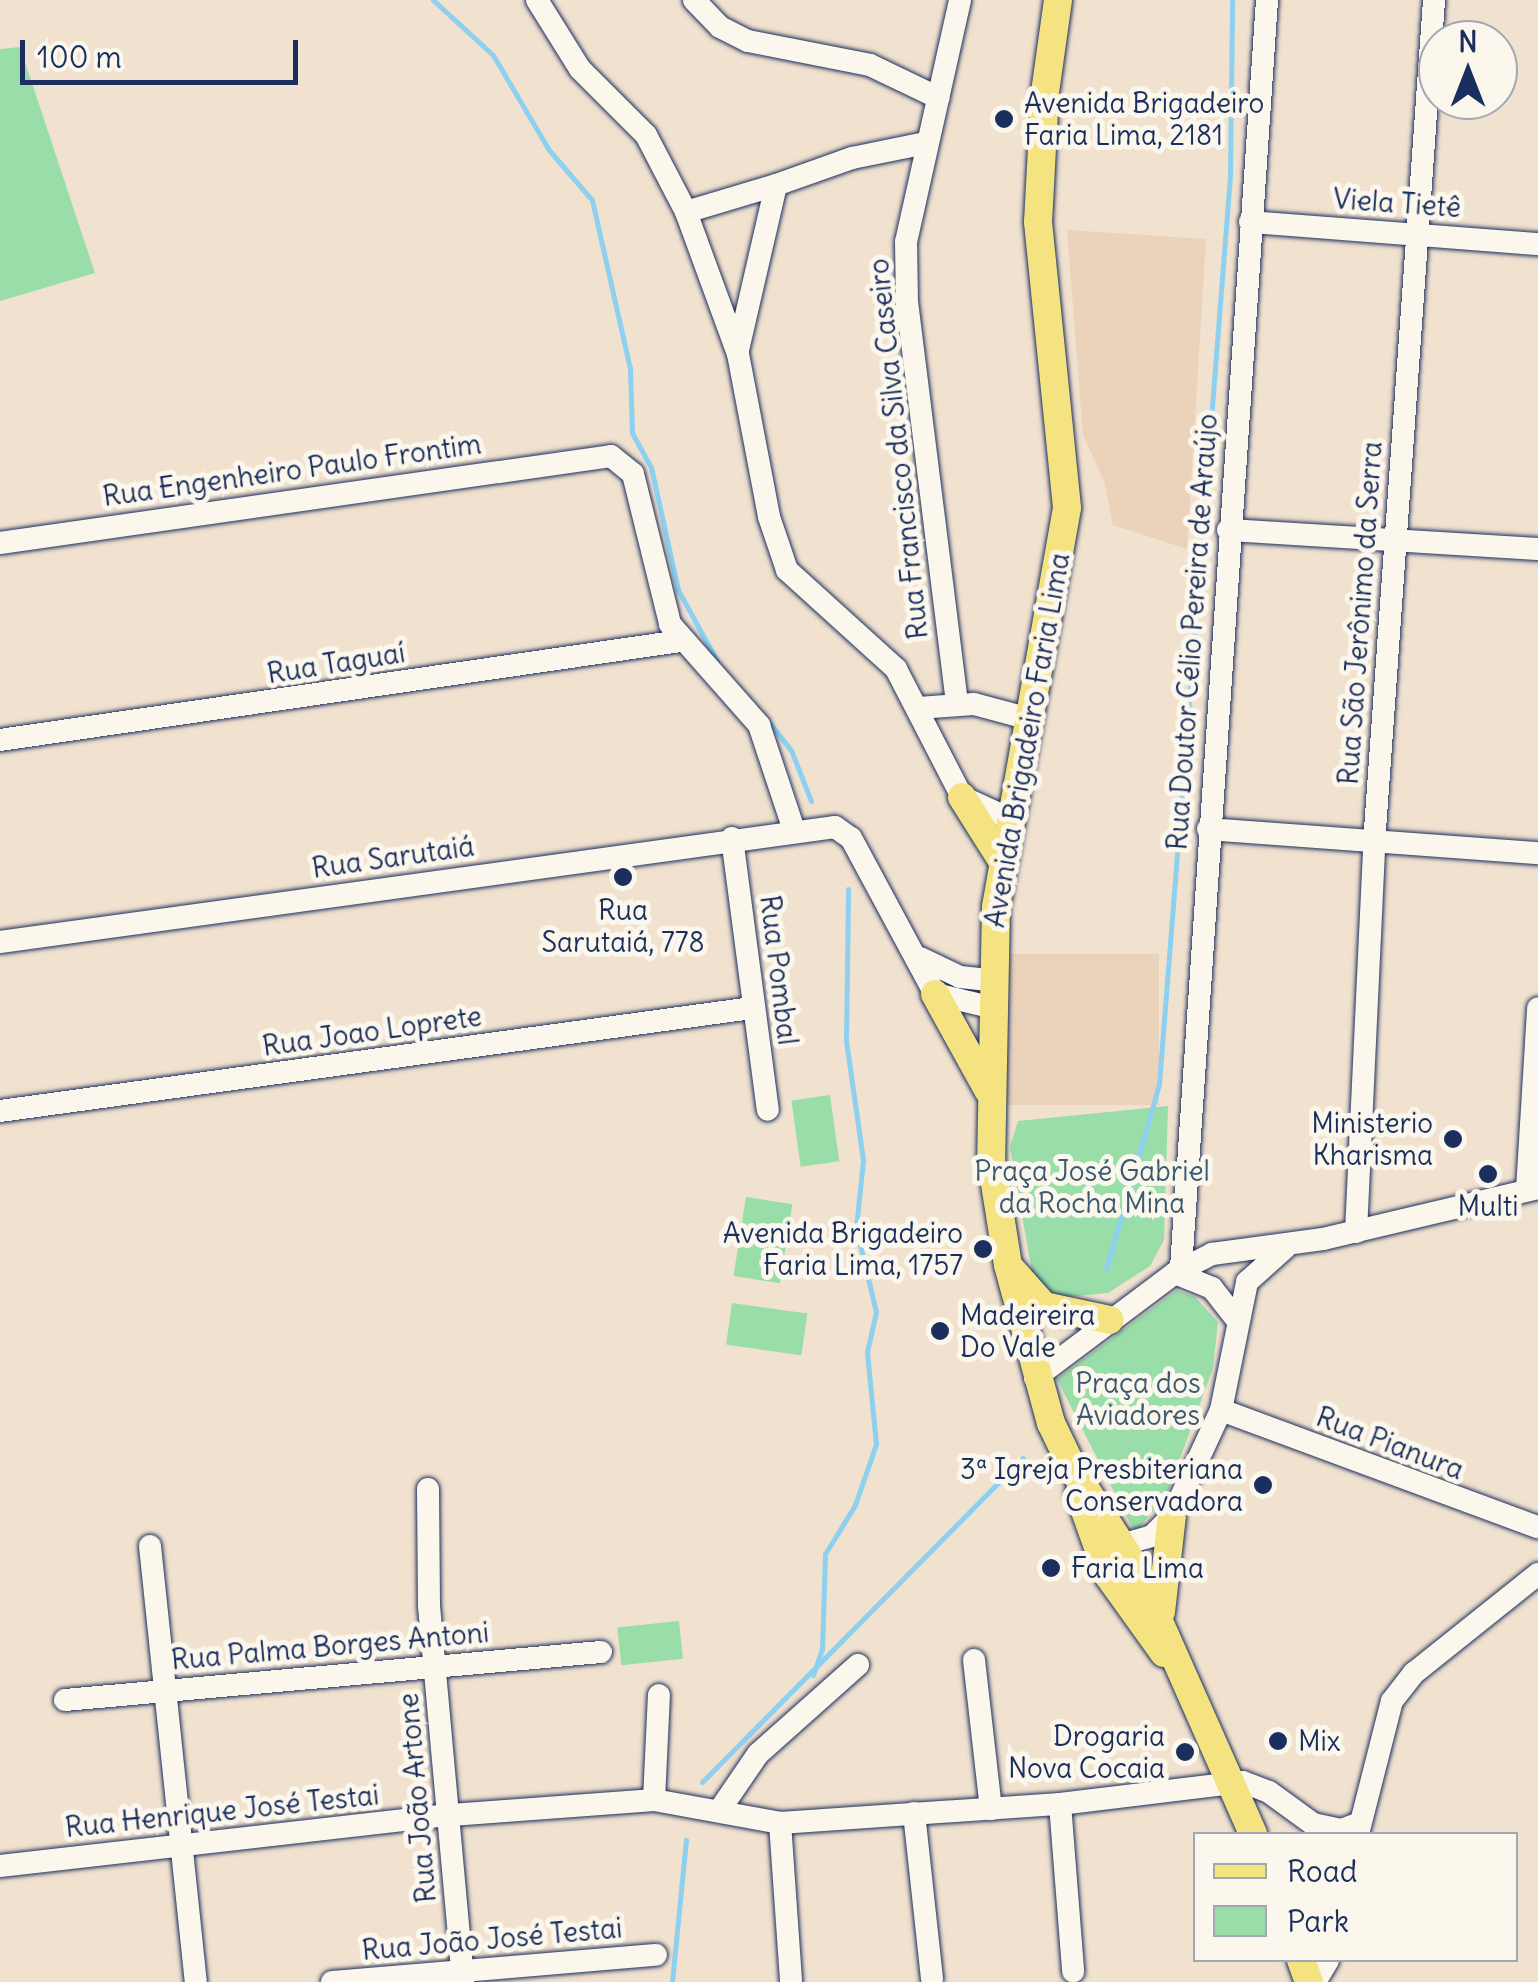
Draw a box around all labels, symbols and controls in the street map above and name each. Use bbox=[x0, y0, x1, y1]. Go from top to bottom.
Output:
scale bar bbox=[25, 20, 302, 82]
north arrow bbox=[1418, 20, 1518, 120]
text: N bbox=[1458, 24, 1478, 60]
text: 100 m bbox=[37, 38, 122, 76]
place label: Avenida Brigadeiro Faria Lima, 2181 bbox=[1024, 86, 1264, 152]
marker: Avenida Brigadeiro Faria Lima, 2181 bbox=[993, 108, 1015, 130]
street label: Viela Tietê bbox=[1332, 182, 1462, 224]
street label: Rua Francisco da Silva Caseiro bbox=[861, 257, 935, 641]
street label: Rua Doutor Célio Pereira de Araújo bbox=[1160, 413, 1224, 851]
street label: Rua Engenheiro Paulo Frontim bbox=[101, 427, 483, 513]
street label: Rua São Jerônimo da Serra bbox=[1331, 440, 1389, 786]
street label: Avenida Brigadeiro Faria Lima bbox=[977, 550, 1077, 930]
street label: Rua Taguaí bbox=[265, 636, 407, 690]
street label: Rua Sarutaiá bbox=[310, 829, 476, 885]
marker: Rua Sarutaiá, 778 bbox=[612, 866, 634, 888]
place label: Rua Sarutaiá, 778 bbox=[541, 893, 705, 959]
street label: Rua Pombal bbox=[753, 893, 805, 1047]
street label: Rua Joao Loprete bbox=[260, 999, 484, 1063]
place label: Ministerio Kharisma bbox=[1311, 1106, 1433, 1172]
marker: Ministerio Kharisma bbox=[1442, 1128, 1464, 1150]
park label: Praça José Gabriel da Rocha Mina bbox=[974, 1154, 1210, 1220]
marker: Multi bbox=[1477, 1163, 1499, 1185]
place label: Multi bbox=[1458, 1189, 1518, 1223]
place label: Avenida Brigadeiro Faria Lima, 1757 bbox=[723, 1216, 963, 1282]
marker: Avenida Brigadeiro Faria Lima, 1757 bbox=[972, 1238, 994, 1260]
place label: Madeireira Do Vale bbox=[960, 1298, 1095, 1364]
marker: Madeireira Do Vale bbox=[929, 1320, 951, 1342]
park label: Praça dos Aviadores bbox=[1075, 1366, 1201, 1432]
street label: Rua Pianura bbox=[1312, 1400, 1468, 1486]
place label: 3ª Igreja Presbiteriana Conservadora bbox=[960, 1452, 1243, 1518]
marker: 3ª Igreja Presbiteriana Conservadora bbox=[1252, 1474, 1274, 1496]
place label: Faria Lima bbox=[1071, 1551, 1204, 1585]
marker: Faria Lima bbox=[1040, 1557, 1062, 1579]
street label: Rua Palma Borges Antoni bbox=[170, 1615, 490, 1677]
street label: Rua João Artone bbox=[391, 1692, 443, 1904]
place label: Drogaria Nova Cocaia bbox=[1008, 1719, 1165, 1785]
place label: Mix bbox=[1298, 1724, 1341, 1758]
marker: Mix bbox=[1267, 1730, 1289, 1752]
marker: Drogaria Nova Cocaia bbox=[1174, 1741, 1196, 1763]
street label: Rua Henrique José Testai bbox=[63, 1778, 381, 1844]
legend bbox=[1193, 1832, 1518, 1962]
text: Road bbox=[1287, 1852, 1357, 1890]
text: Park bbox=[1287, 1902, 1349, 1940]
street label: Rua João José Testai bbox=[360, 1911, 624, 1967]

